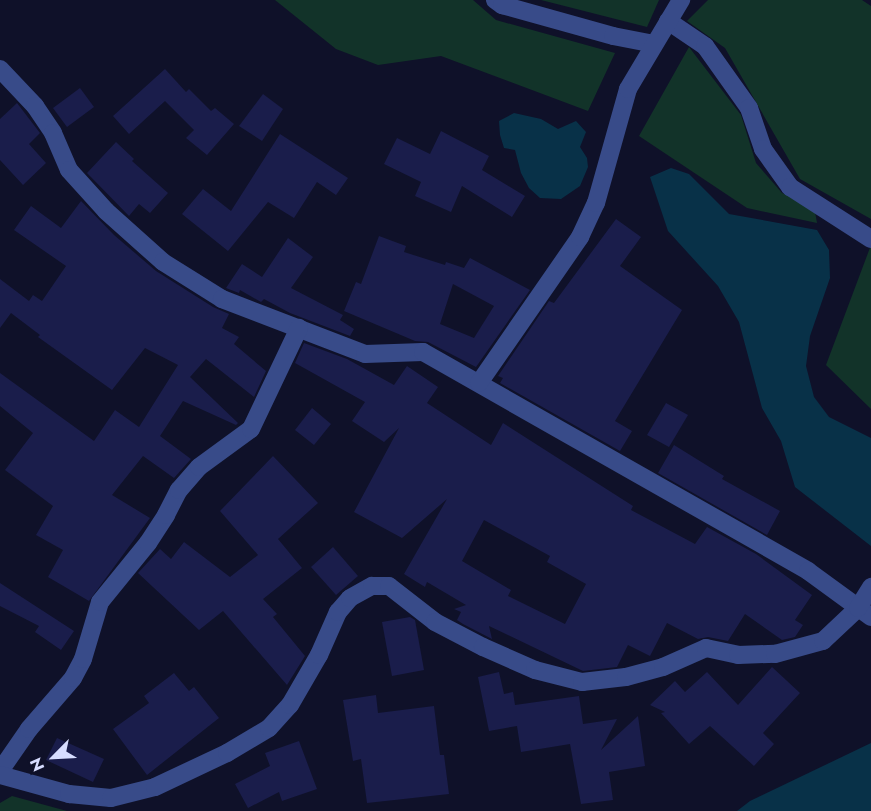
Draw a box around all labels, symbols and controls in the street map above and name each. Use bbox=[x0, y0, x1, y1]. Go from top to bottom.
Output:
north arrow bbox=[24, 727, 84, 787]
text: N bbox=[24, 754, 50, 775]

